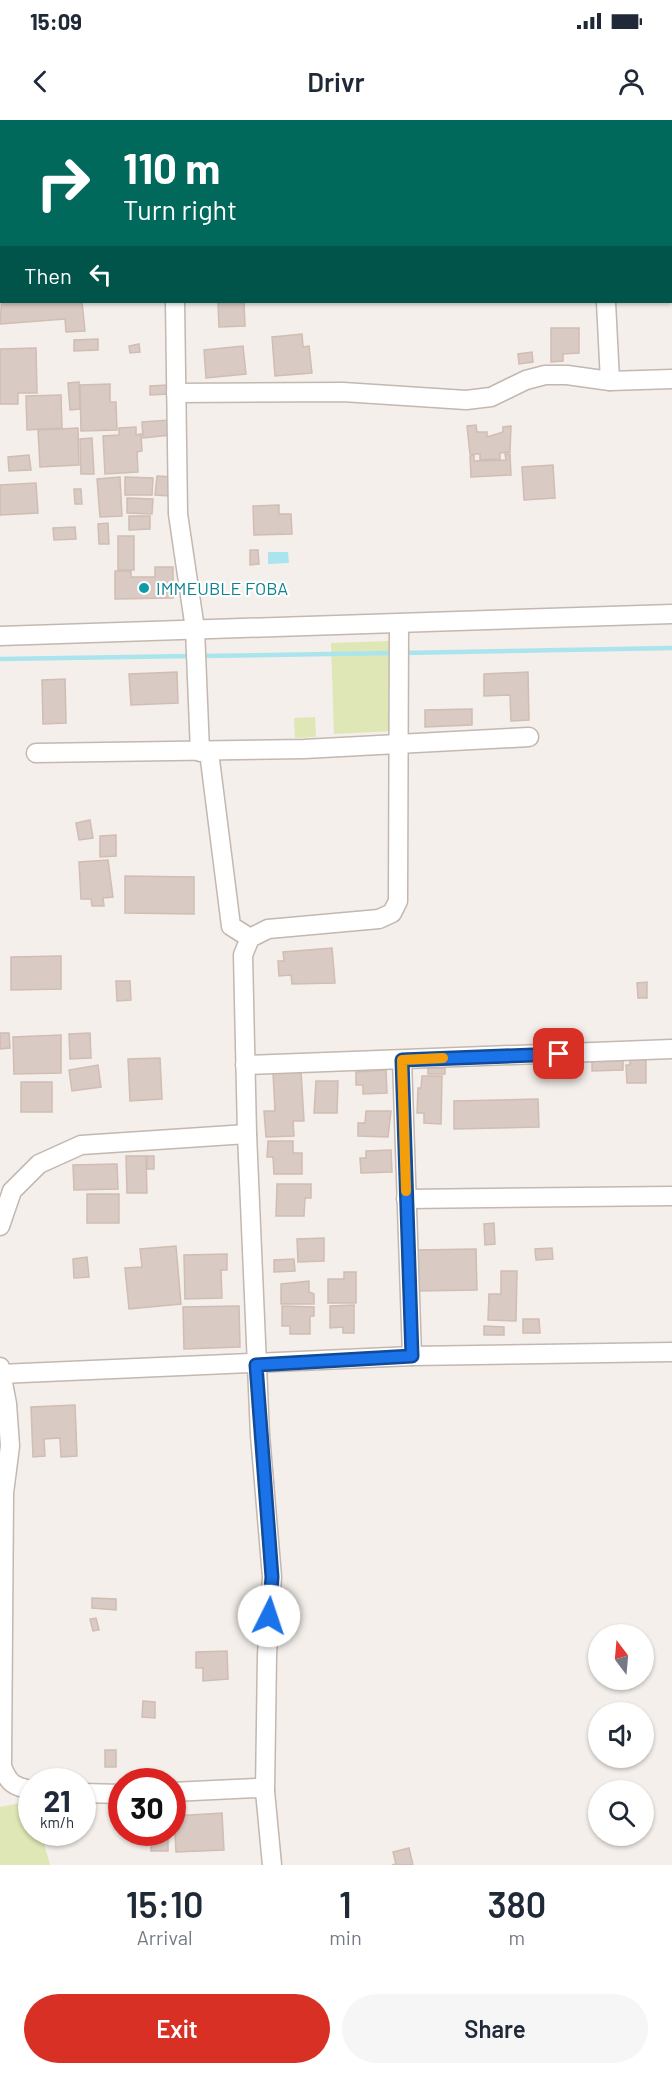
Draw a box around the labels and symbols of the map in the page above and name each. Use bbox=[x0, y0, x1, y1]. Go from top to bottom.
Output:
place label: IMMEUBLE FOBA bbox=[156, 577, 288, 599]
marker: IMMEUBLE FOBA bbox=[137, 581, 151, 595]
pin bbox=[533, 1028, 584, 1079]
position arrow bbox=[237, 1584, 301, 1648]
north arrow bbox=[588, 1624, 654, 1690]
speed limit sign: 30 bbox=[108, 1768, 186, 1846]

